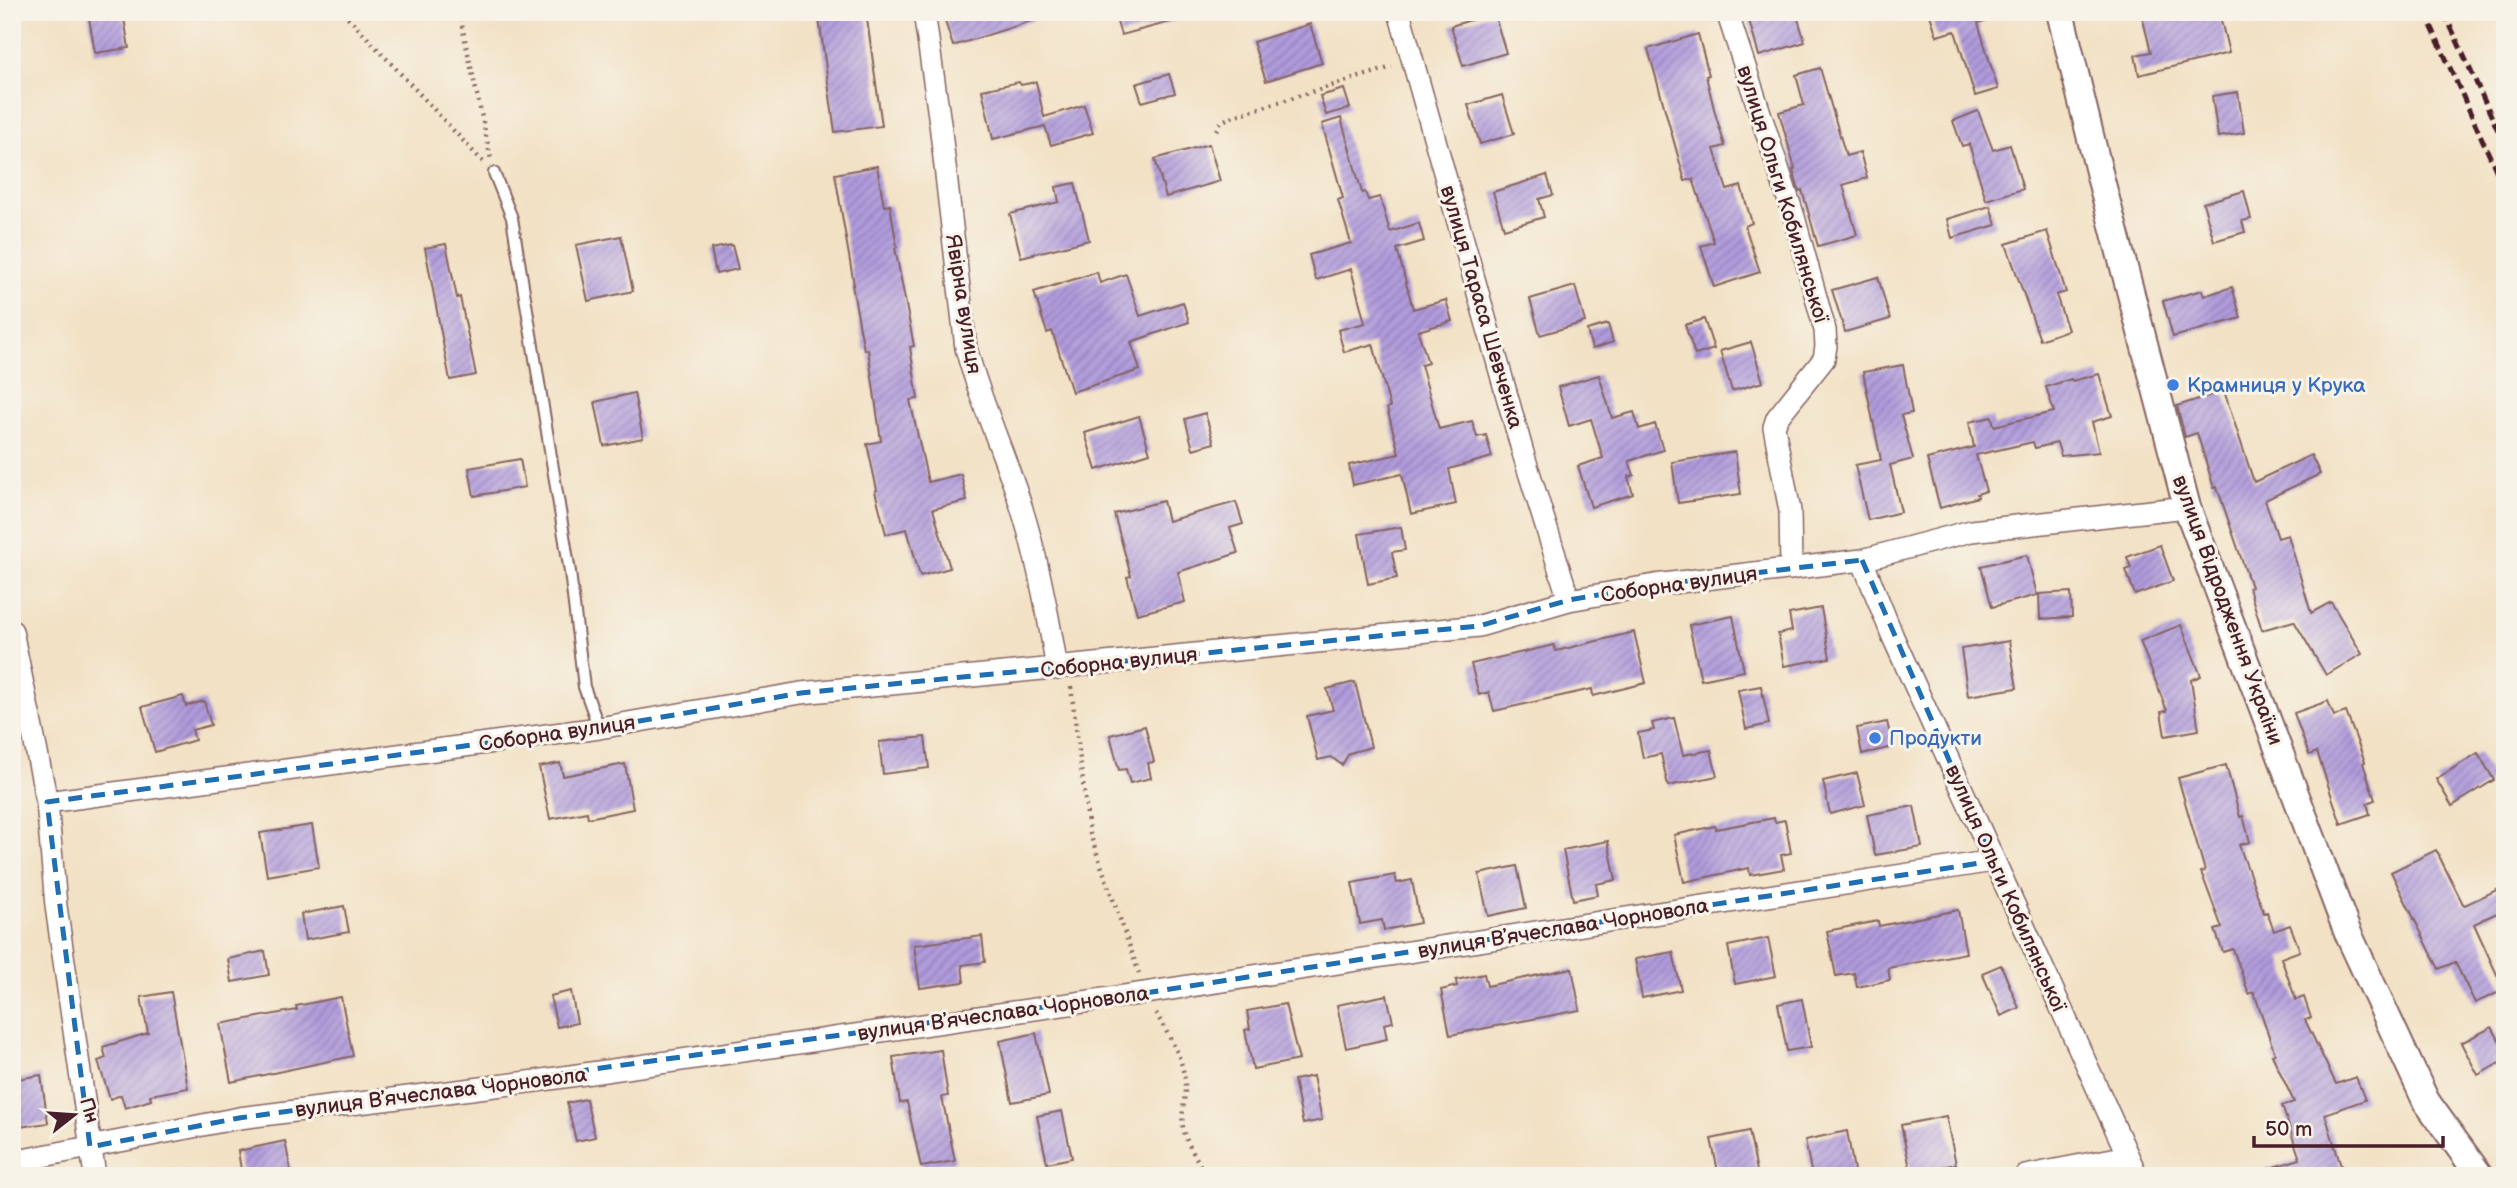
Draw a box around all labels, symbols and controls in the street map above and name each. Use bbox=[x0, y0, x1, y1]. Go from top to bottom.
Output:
street label: вулиця Ольги Кобилянської bbox=[1731, 62, 1834, 327]
street label: вулиця Тараса Шевченка bbox=[1435, 183, 1528, 432]
street label: Явірна вулиця bbox=[940, 232, 987, 376]
place label: Крамниця у Крука bbox=[2187, 373, 2366, 398]
marker: Крамниця у Крука bbox=[2165, 377, 2181, 393]
street label: вулиця Відродження України bbox=[2167, 472, 2288, 749]
street label: Соборна вулиця bbox=[1599, 561, 1759, 608]
street label: Соборна вулиця bbox=[1039, 642, 1199, 683]
street label: Соборна вулиця bbox=[477, 710, 637, 757]
place label: Продукти bbox=[1889, 726, 1982, 751]
marker: Продукти bbox=[1867, 730, 1883, 746]
street label: вулиця Ольги Кобилянської bbox=[1940, 761, 2072, 1016]
street label: вулиця Вʼячеслава Чорновола bbox=[1416, 893, 1711, 964]
street label: вулиця Вʼячеслава Чорновола bbox=[856, 981, 1151, 1046]
street label: вулиця Вʼячеслава Чорновола bbox=[294, 1062, 589, 1123]
north arrow bbox=[38, 1080, 108, 1150]
text: Пн bbox=[74, 1095, 104, 1126]
scale bar bbox=[2254, 1104, 2444, 1148]
text: 50 m bbox=[2265, 1117, 2312, 1142]

